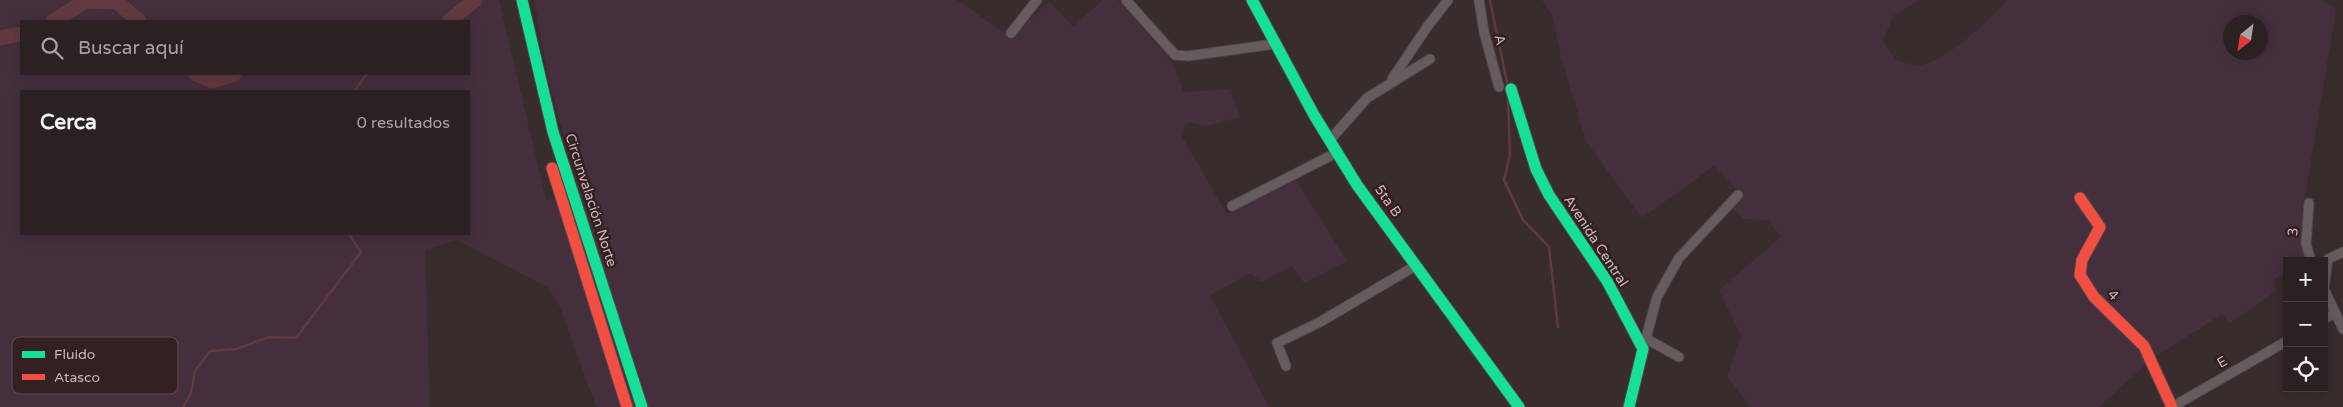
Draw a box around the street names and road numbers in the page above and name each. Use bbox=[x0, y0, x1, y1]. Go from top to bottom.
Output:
street label: A bbox=[1490, 33, 1510, 47]
street label: Circunvalación Norte bbox=[561, 131, 621, 269]
street label: 5ta B bbox=[1371, 182, 1405, 220]
street label: Avenida Central bbox=[1560, 192, 1632, 290]
street label: 3 bbox=[2284, 227, 2302, 237]
street label: 4 bbox=[2104, 286, 2122, 304]
street label: E bbox=[2214, 352, 2230, 372]

